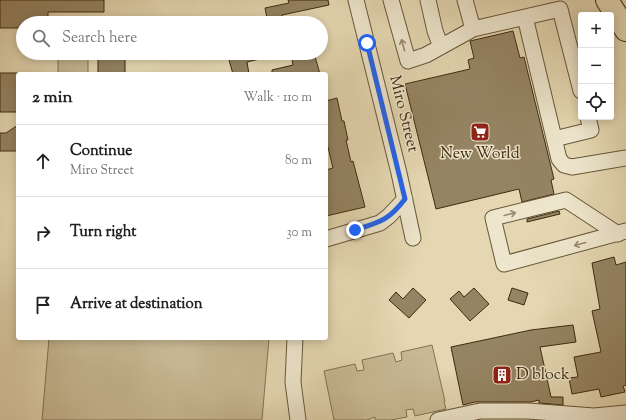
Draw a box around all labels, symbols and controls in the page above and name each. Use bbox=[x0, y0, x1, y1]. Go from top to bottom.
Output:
map controls bbox=[578, 12, 614, 120]
button: + bbox=[578, 12, 614, 48]
search box bbox=[16, 16, 328, 60]
icon: search bbox=[30, 27, 52, 49]
text: Search here bbox=[62, 28, 137, 49]
route start bbox=[358, 34, 376, 52]
one-way arrow bbox=[399, 39, 406, 52]
button: − bbox=[578, 48, 614, 84]
street label: Miro Street bbox=[382, 73, 424, 155]
button: locate bbox=[578, 84, 614, 120]
text: 2 min bbox=[32, 86, 73, 110]
text: Walk · 110 m bbox=[244, 89, 312, 107]
supermarket icon: New World bbox=[469, 121, 491, 143]
text: Continue bbox=[70, 141, 132, 162]
place label: New World bbox=[440, 143, 520, 166]
icon: ahead bbox=[32, 150, 54, 172]
text: 80 m bbox=[285, 152, 312, 170]
text: Miro Street bbox=[70, 162, 134, 180]
one-way arrow bbox=[503, 209, 516, 217]
route end bbox=[346, 221, 364, 239]
icon: right bbox=[32, 222, 54, 244]
text: Turn right bbox=[70, 222, 136, 243]
text: 30 m bbox=[286, 224, 312, 242]
one-way arrow bbox=[574, 241, 587, 248]
icon: arrive bbox=[32, 294, 54, 316]
text: Arrive at destination bbox=[70, 294, 203, 315]
building icon: D block bbox=[491, 364, 513, 386]
place label: D block bbox=[516, 364, 570, 387]

